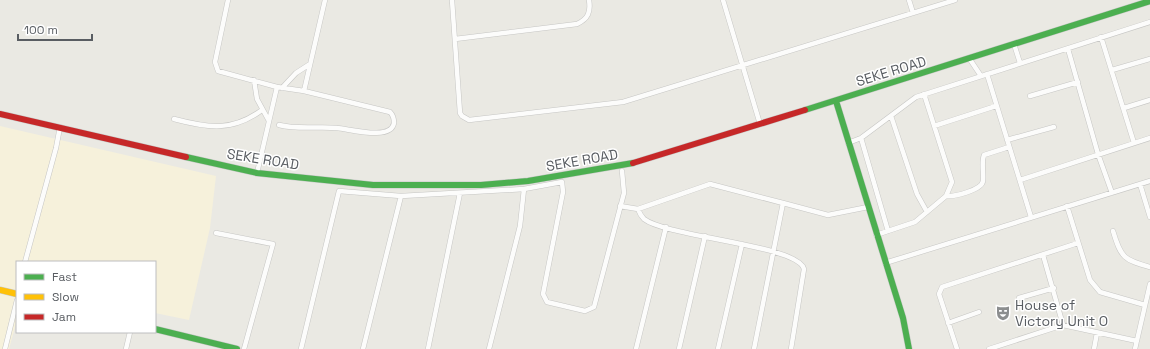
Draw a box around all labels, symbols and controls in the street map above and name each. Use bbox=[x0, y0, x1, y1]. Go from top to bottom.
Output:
scale bar bbox=[18, 16, 92, 42]
text: 100 m bbox=[24, 22, 58, 38]
street label: SEKE ROAD bbox=[854, 52, 928, 90]
street label: SEKE ROAD bbox=[226, 144, 300, 174]
street label: SEKE ROAD bbox=[545, 145, 619, 175]
legend bbox=[16, 261, 156, 333]
text: Fast bbox=[52, 269, 77, 285]
text: Slow bbox=[52, 289, 79, 305]
place label: House of Victory Unit O bbox=[1015, 296, 1108, 330]
theatre icon: House of Victory Unit O bbox=[994, 304, 1012, 322]
text: Jam bbox=[52, 309, 76, 325]

